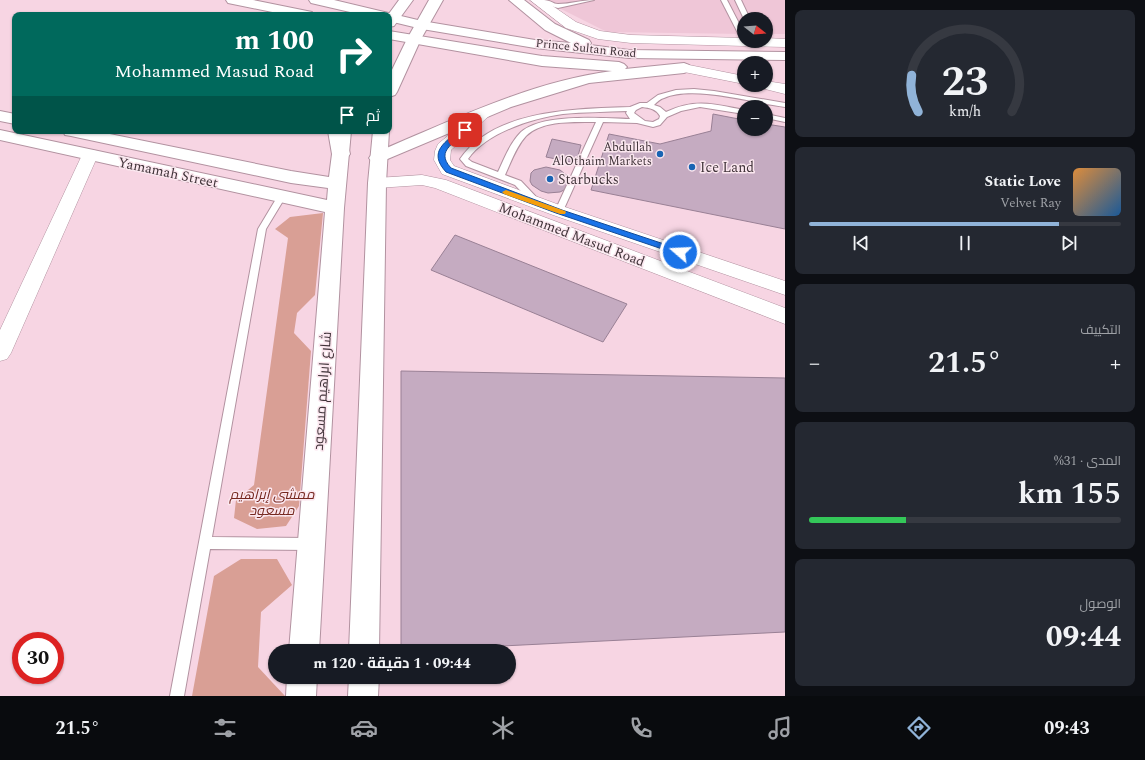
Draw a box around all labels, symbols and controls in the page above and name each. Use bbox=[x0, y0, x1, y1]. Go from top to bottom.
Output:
north arrow bbox=[737, 12, 773, 48]
map controls bbox=[737, 12, 773, 136]
text: 100 m bbox=[235, 19, 314, 62]
icon: right bbox=[328, 28, 380, 80]
street label: Prince Sultan Road bbox=[535, 34, 638, 63]
text: 23 bbox=[942, 50, 988, 113]
button: + bbox=[737, 56, 773, 92]
text: Mohammed Masud Road bbox=[115, 58, 314, 85]
button: − bbox=[737, 100, 773, 136]
text: km/h bbox=[949, 100, 981, 122]
icon: arrive bbox=[336, 104, 358, 126]
text: ثم bbox=[366, 105, 380, 128]
pin bbox=[448, 113, 482, 147]
icon: arrive bbox=[454, 119, 476, 141]
place label: Abdullah AlOthaim Markets bbox=[552, 138, 652, 171]
marker: Abdullah AlOthaim Markets bbox=[655, 149, 665, 159]
street label: Yamamah Street bbox=[116, 152, 220, 193]
place label: Ice Land bbox=[700, 157, 754, 178]
marker: Ice Land bbox=[687, 162, 697, 172]
place label: Starbucks bbox=[558, 169, 619, 190]
text: Static Love bbox=[985, 170, 1061, 193]
marker: Starbucks bbox=[545, 174, 555, 184]
text: Velvet Ray bbox=[1000, 193, 1061, 213]
street label: Mohammed Masud Road bbox=[496, 197, 648, 272]
position arrow bbox=[659, 231, 701, 273]
icon: previous bbox=[850, 232, 872, 254]
icon: pause bbox=[954, 232, 976, 254]
icon: next bbox=[1058, 232, 1080, 254]
text: التكييف bbox=[1080, 320, 1121, 340]
street label: شارع ابراهيم مسعود bbox=[308, 331, 337, 451]
text: 21.5° bbox=[928, 340, 1002, 386]
text: − bbox=[809, 347, 820, 380]
text: + bbox=[1110, 347, 1121, 380]
text: المدى · 31% bbox=[1054, 451, 1121, 471]
text: 155 km bbox=[1018, 471, 1121, 517]
park label: ممشى إبراهيم مسعود bbox=[229, 484, 315, 521]
text: الوصول bbox=[1080, 594, 1121, 614]
text: 09:44 bbox=[1046, 614, 1121, 660]
speed limit sign: 30 bbox=[12, 632, 64, 684]
text: 09:44 · 1 دقيقة · 120 m bbox=[313, 652, 471, 675]
icon: filters bbox=[211, 714, 239, 742]
icon: car bbox=[350, 714, 378, 742]
icon: climate bbox=[489, 714, 517, 742]
icon: phone bbox=[627, 714, 655, 742]
icon: music bbox=[766, 714, 794, 742]
icon: directions bbox=[905, 714, 933, 742]
text: 21.5° bbox=[56, 715, 100, 742]
text: 09:43 bbox=[1044, 715, 1090, 742]

